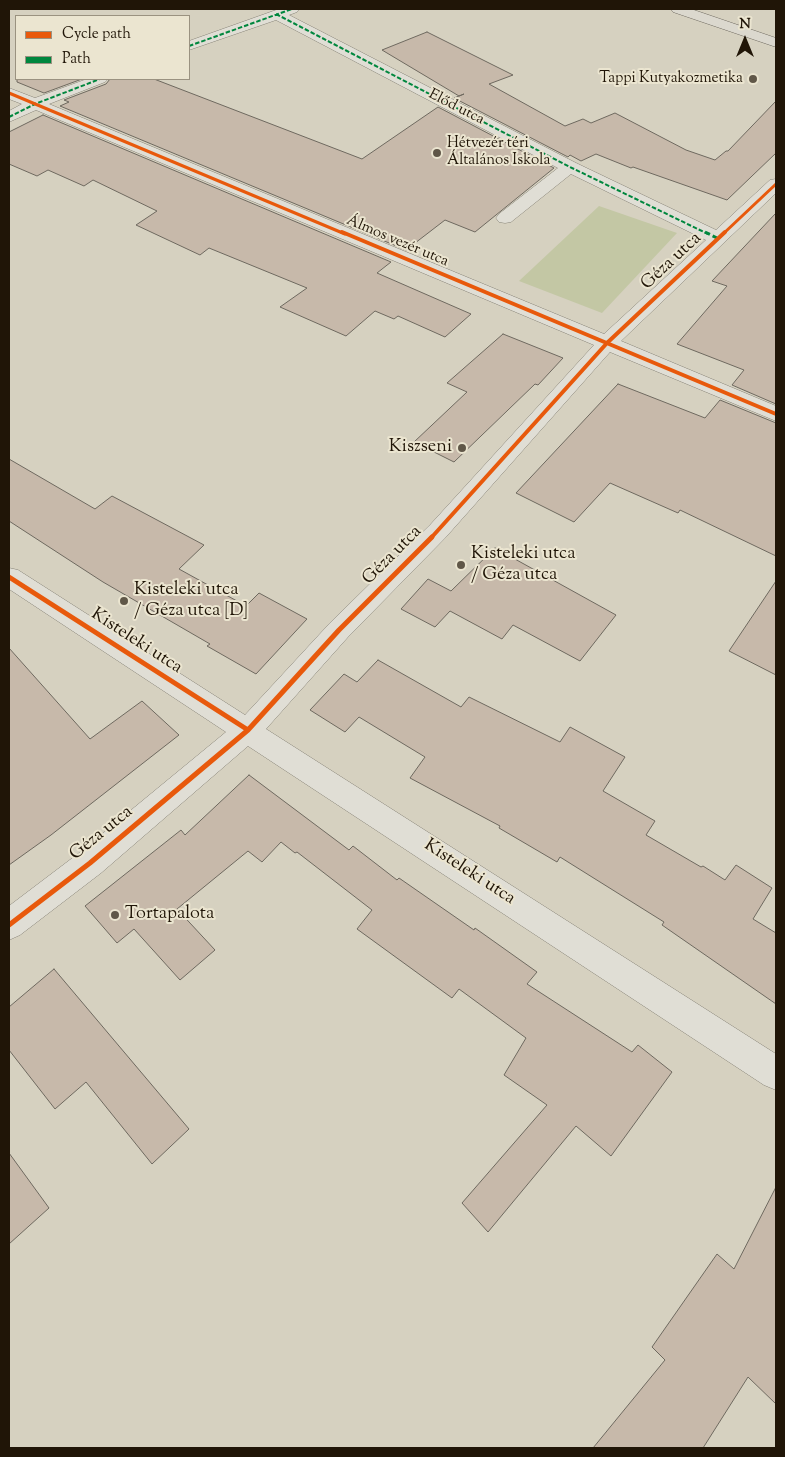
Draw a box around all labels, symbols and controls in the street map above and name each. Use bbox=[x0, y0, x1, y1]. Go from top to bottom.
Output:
legend bbox=[15, 15, 190, 80]
north arrow bbox=[720, 15, 770, 65]
text: N bbox=[739, 15, 751, 35]
text: Cycle path bbox=[62, 24, 131, 45]
text: Path bbox=[62, 49, 91, 70]
place label: Tappi Kutyakozmetika bbox=[599, 70, 743, 88]
marker: Tappi Kutyakozmetika bbox=[747, 73, 759, 85]
street label: Előd utca bbox=[425, 86, 487, 130]
place label: Hétvezér téri Általános Iskola bbox=[447, 135, 550, 170]
marker: Hétvezér téri Általános Iskola bbox=[431, 147, 443, 159]
street label: Álmos vezér utca bbox=[343, 212, 451, 272]
street label: Géza utca bbox=[637, 229, 707, 295]
place label: Kiszseni bbox=[389, 437, 452, 459]
marker: Kiszseni bbox=[456, 442, 468, 454]
street label: Géza utca bbox=[359, 522, 427, 590]
place label: Kisteleki utca / Géza utca bbox=[471, 544, 576, 586]
marker: Kisteleki utca / Géza utca bbox=[455, 559, 467, 571]
place label: Kisteleki utca / Géza utca [D] bbox=[134, 580, 248, 622]
marker: Kisteleki utca / Géza utca [D] bbox=[118, 595, 130, 607]
street label: Kisteleki utca bbox=[86, 604, 186, 680]
street label: Géza utca bbox=[66, 802, 138, 866]
street label: Kisteleki utca bbox=[419, 835, 519, 911]
place label: Tortapalota bbox=[125, 904, 214, 926]
marker: Tortapalota bbox=[109, 909, 121, 921]

